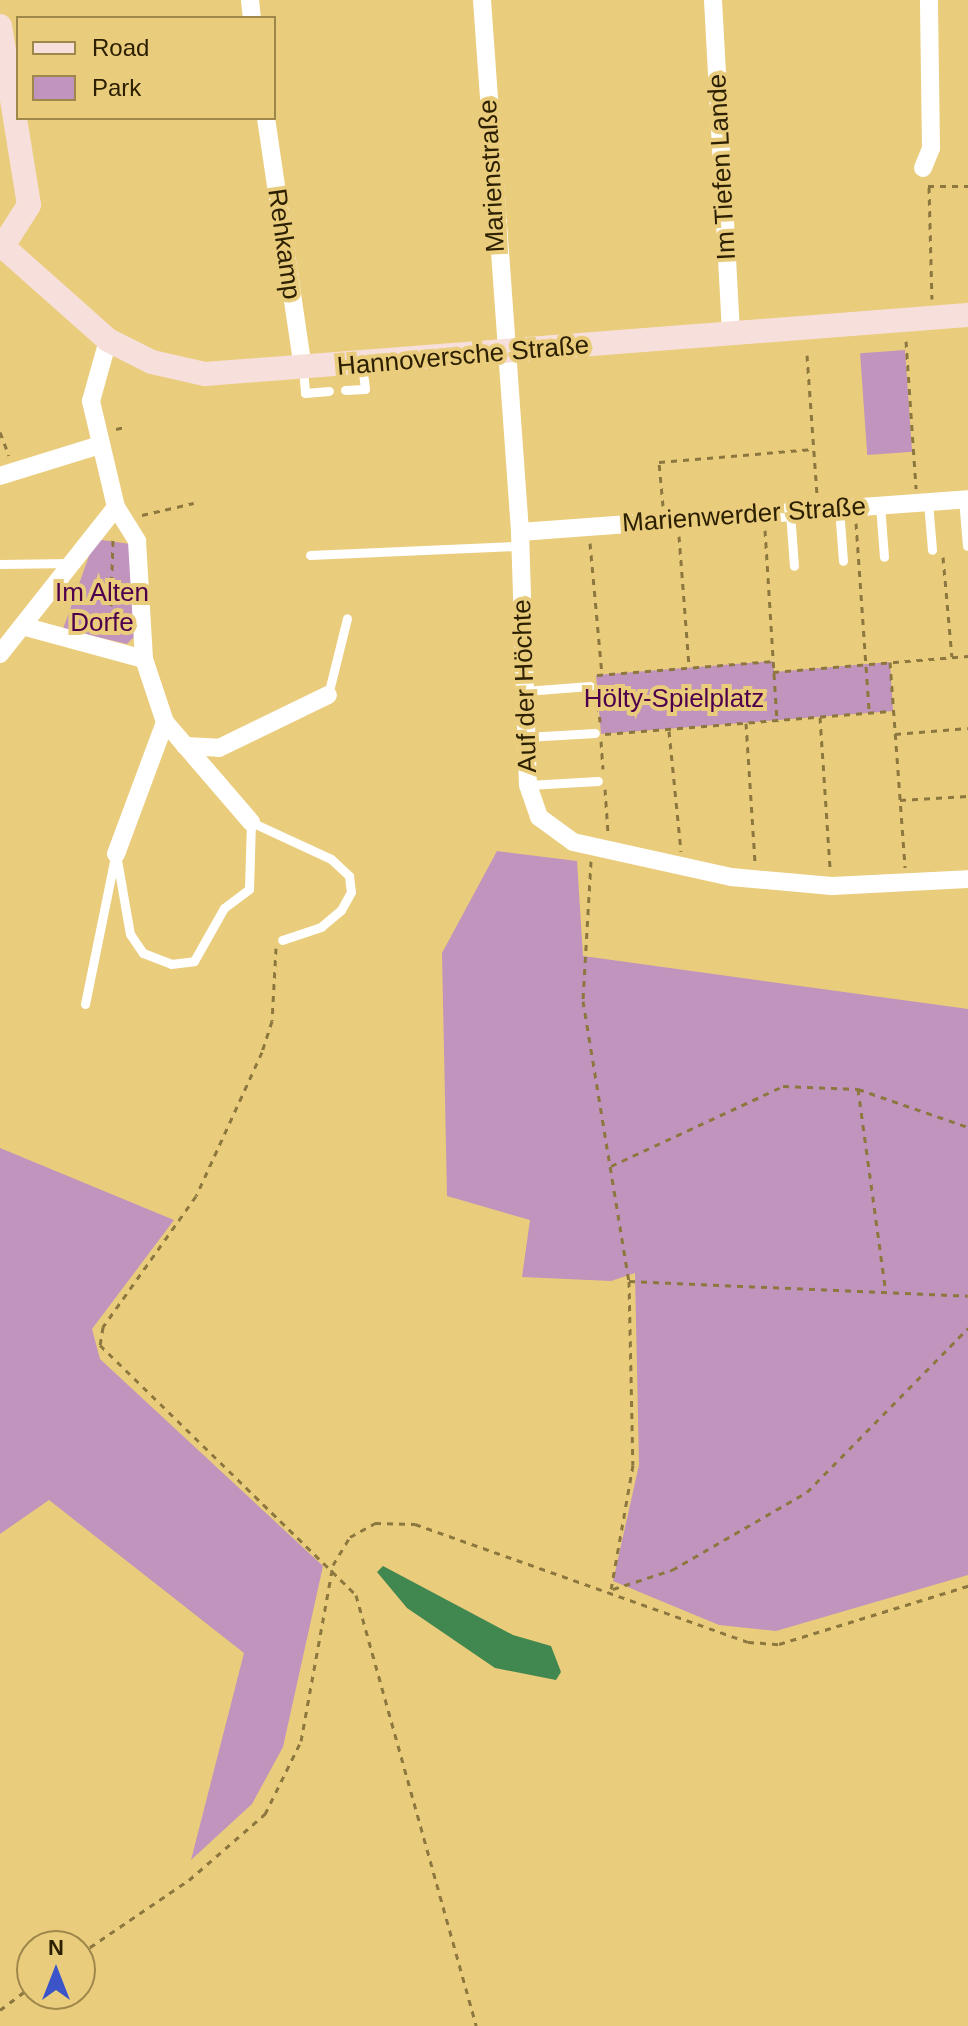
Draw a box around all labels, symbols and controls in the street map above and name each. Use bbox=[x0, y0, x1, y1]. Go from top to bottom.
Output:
legend bbox=[16, 16, 276, 120]
text: Road bbox=[92, 34, 149, 61]
street label: Im Tiefen Lande bbox=[702, 73, 742, 261]
text: Park bbox=[92, 74, 141, 101]
street label: Marienstraße bbox=[472, 99, 512, 253]
street label: Rehkamp bbox=[261, 187, 307, 301]
street label: Hannoversche Straße bbox=[336, 329, 590, 383]
street label: Marienwerder Straße bbox=[621, 491, 867, 539]
park label: Im Alten Dorfe bbox=[54, 577, 150, 638]
street label: Auf der Höchte bbox=[506, 599, 544, 773]
park label: Hölty-Spielplatz bbox=[584, 683, 764, 715]
north arrow bbox=[16, 1930, 96, 2010]
text: N bbox=[48, 1935, 64, 1960]

